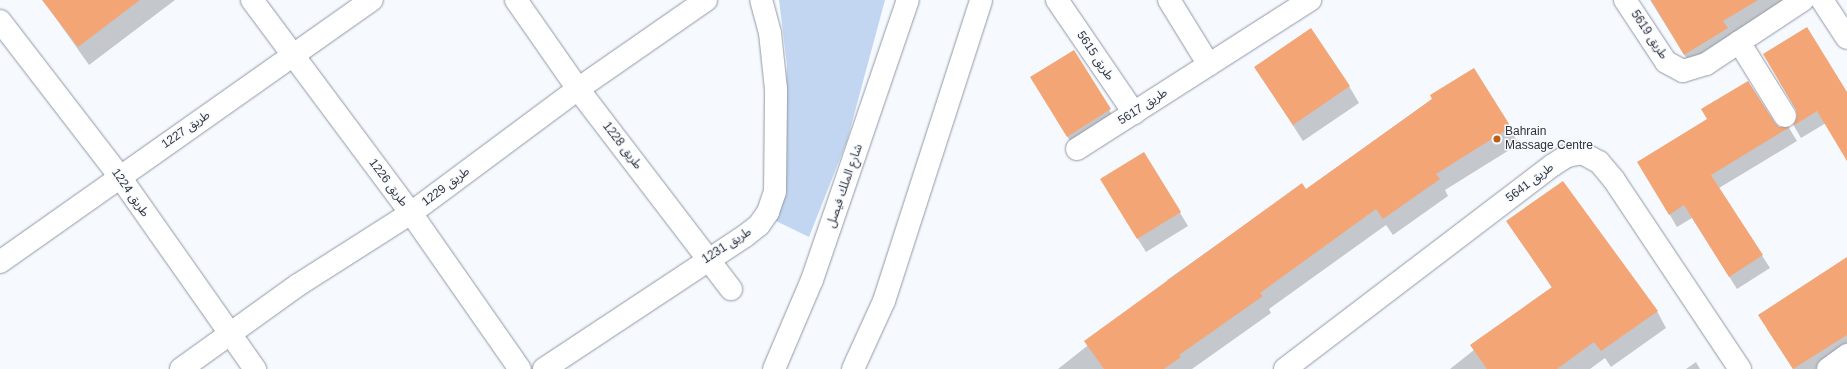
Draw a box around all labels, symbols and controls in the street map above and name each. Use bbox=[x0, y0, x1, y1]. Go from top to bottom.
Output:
street label: طريق 5619 bbox=[1627, 8, 1671, 62]
street label: طريق 5615 bbox=[1073, 29, 1117, 83]
street label: طريق 5617 bbox=[1116, 86, 1170, 128]
street label: طريق 1227 bbox=[159, 108, 213, 152]
street label: طريق 1228 bbox=[599, 120, 645, 172]
place label: Bahrain Massage Centre bbox=[1505, 125, 1593, 153]
marker: Bahrain Massage Centre bbox=[1492, 134, 1502, 144]
street label: شارع الملك فيصل bbox=[824, 142, 866, 230]
street label: طريق 1226 bbox=[365, 156, 411, 210]
street label: طريق 5641 bbox=[1503, 160, 1557, 206]
street label: طريق 1229 bbox=[419, 164, 473, 210]
street label: طريق 1224 bbox=[108, 166, 152, 220]
street label: طريق 1231 bbox=[700, 225, 754, 267]

